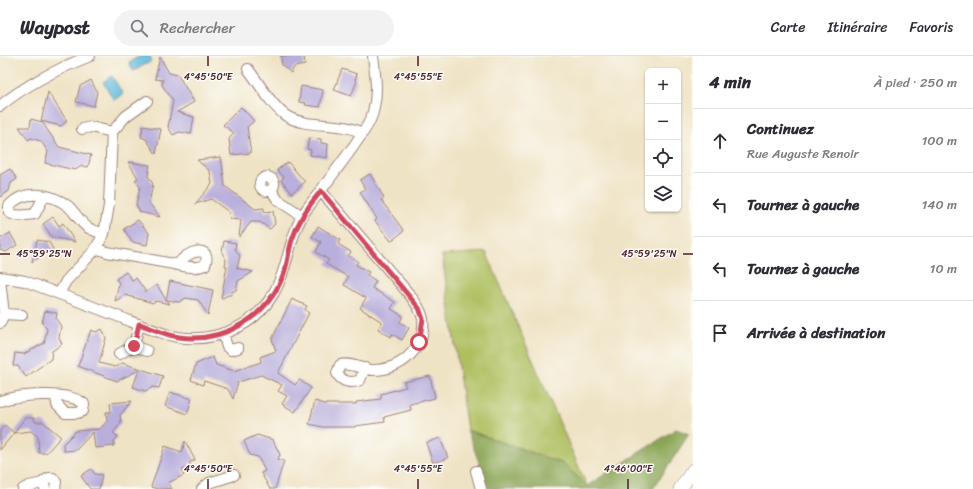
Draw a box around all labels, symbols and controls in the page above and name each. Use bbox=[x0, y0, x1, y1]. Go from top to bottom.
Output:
search box bbox=[114, 10, 394, 46]
text: Waypost bbox=[20, 11, 90, 44]
text: Rechercher bbox=[160, 15, 235, 41]
text: Carte bbox=[771, 15, 806, 40]
text: Itinéraire bbox=[828, 15, 887, 40]
text: Favoris bbox=[909, 15, 953, 40]
icon: search bbox=[128, 17, 150, 39]
text: 4 min bbox=[709, 67, 751, 97]
text: 4°45'50"E bbox=[184, 68, 234, 86]
text: 4°45'55"E bbox=[394, 68, 444, 86]
map controls bbox=[645, 68, 681, 212]
button: + bbox=[645, 68, 681, 104]
text: À pied · 250 m bbox=[874, 71, 957, 94]
button: − bbox=[645, 104, 681, 140]
text: Continuez bbox=[747, 116, 814, 142]
text: 100 m bbox=[922, 129, 957, 152]
icon: ahead bbox=[709, 130, 731, 152]
button: locate bbox=[645, 140, 681, 176]
text: Rue Auguste Renoir bbox=[747, 142, 859, 165]
button: layers bbox=[645, 176, 681, 212]
text: Tournez à gauche bbox=[747, 192, 859, 218]
text: 140 m bbox=[922, 193, 957, 216]
icon: left bbox=[709, 194, 731, 216]
text: 45°59'25"N bbox=[16, 245, 72, 263]
text: 45°59'25"N bbox=[621, 245, 677, 263]
text: Tournez à gauche bbox=[747, 256, 859, 282]
text: 10 m bbox=[930, 257, 957, 280]
icon: left bbox=[709, 258, 731, 280]
text: Arrivée à destination bbox=[747, 320, 885, 346]
icon: arrive bbox=[709, 322, 731, 344]
route start bbox=[410, 333, 428, 351]
route end bbox=[125, 337, 143, 355]
text: 4°45'50"E bbox=[184, 460, 234, 478]
text: 4°45'55"E bbox=[394, 460, 444, 478]
text: 4°46'00"E bbox=[604, 460, 654, 478]

